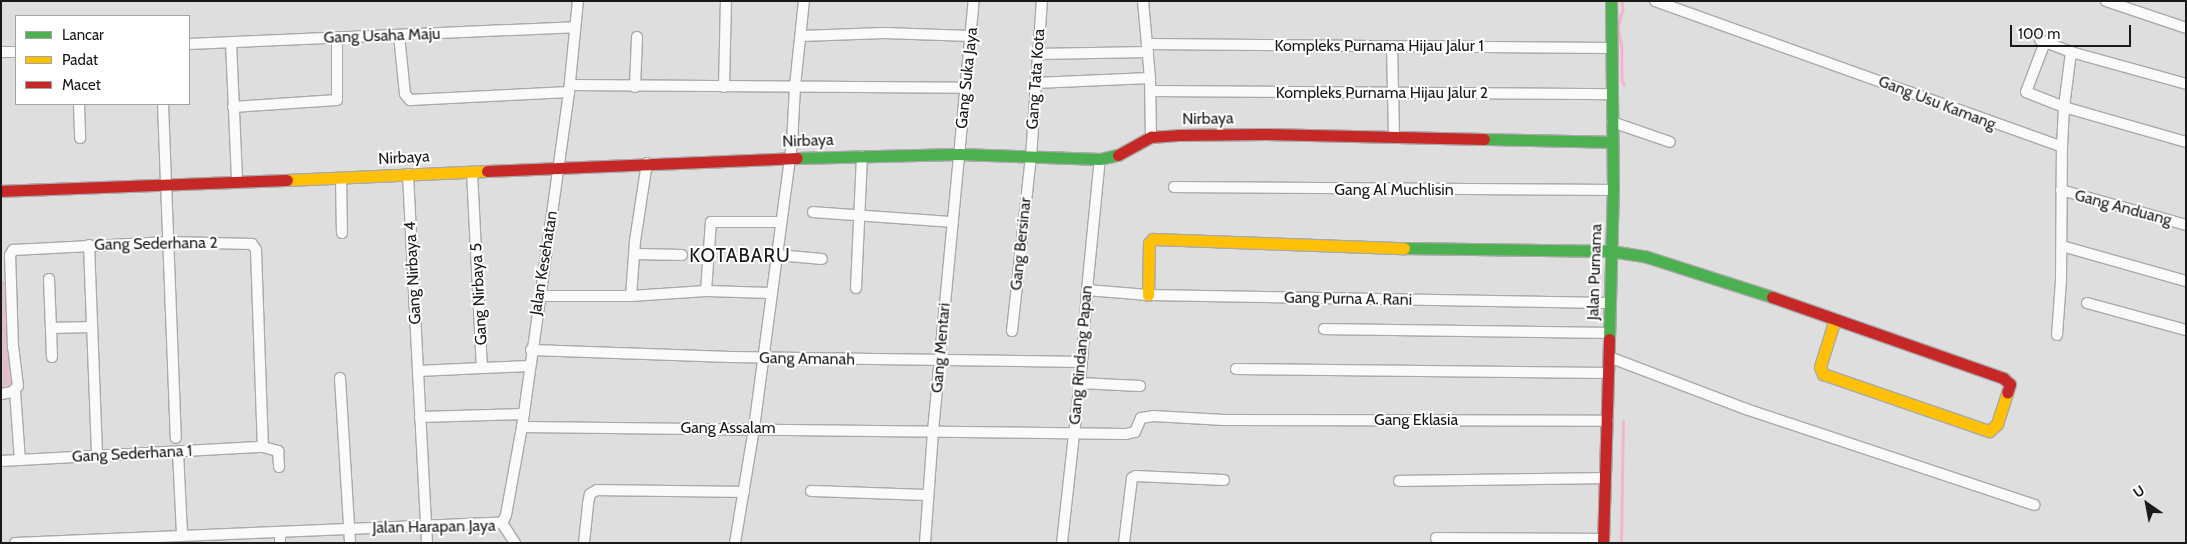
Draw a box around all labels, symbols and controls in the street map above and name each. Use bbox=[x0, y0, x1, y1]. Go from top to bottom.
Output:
legend bbox=[15, 15, 190, 105]
scale bar bbox=[2012, 15, 2133, 47]
street label: Gang Usaha Maju bbox=[323, 24, 441, 48]
text: 100 m bbox=[2018, 25, 2060, 43]
text: Lancar bbox=[62, 26, 104, 44]
street label: Gang Suka Jaya bbox=[952, 26, 982, 130]
street label: Gang Tata Kota bbox=[1023, 28, 1049, 130]
street label: Kompleks Purnama Hijau Jalur 1 bbox=[1274, 36, 1484, 56]
text: Padat bbox=[62, 51, 98, 69]
street label: Gang Usu Kamang bbox=[1876, 72, 1998, 134]
text: Macet bbox=[62, 76, 101, 94]
street label: Kompleks Purnama Hijau Jalur 2 bbox=[1276, 83, 1488, 103]
street label: Nirbaya bbox=[1182, 109, 1234, 129]
street label: Nirbaya bbox=[782, 131, 834, 151]
street label: Nirbaya bbox=[378, 147, 430, 169]
street label: Gang Al Muchlisin bbox=[1334, 180, 1454, 200]
street label: Gang Anduang bbox=[2072, 186, 2174, 230]
street label: Gang Bersinar bbox=[1007, 197, 1035, 291]
street label: Jalan Kesehatan bbox=[526, 209, 562, 317]
street label: Gang Nirbaya 4 bbox=[401, 221, 425, 325]
street label: Jalan Purnama bbox=[1584, 223, 1606, 321]
street label: Gang Sederhana 2 bbox=[94, 233, 218, 255]
street label: Gang Nirbaya 5 bbox=[467, 242, 491, 346]
district label: KOTABARU bbox=[688, 245, 792, 267]
street label: Gang Rindang Papan bbox=[1065, 284, 1097, 426]
street label: Gang Purna A. Rani bbox=[1284, 288, 1412, 310]
street label: Gang Mentari bbox=[928, 302, 954, 394]
street label: Gang Amanah bbox=[759, 349, 855, 369]
street label: Gang Eklasia bbox=[1374, 410, 1458, 430]
street label: Gang Assalam bbox=[680, 418, 776, 438]
street label: Gang Sederhana 1 bbox=[71, 441, 193, 467]
north arrow bbox=[2122, 479, 2172, 529]
text: U bbox=[2130, 481, 2148, 502]
street label: Jalan Harapan Jaya bbox=[372, 516, 496, 538]

